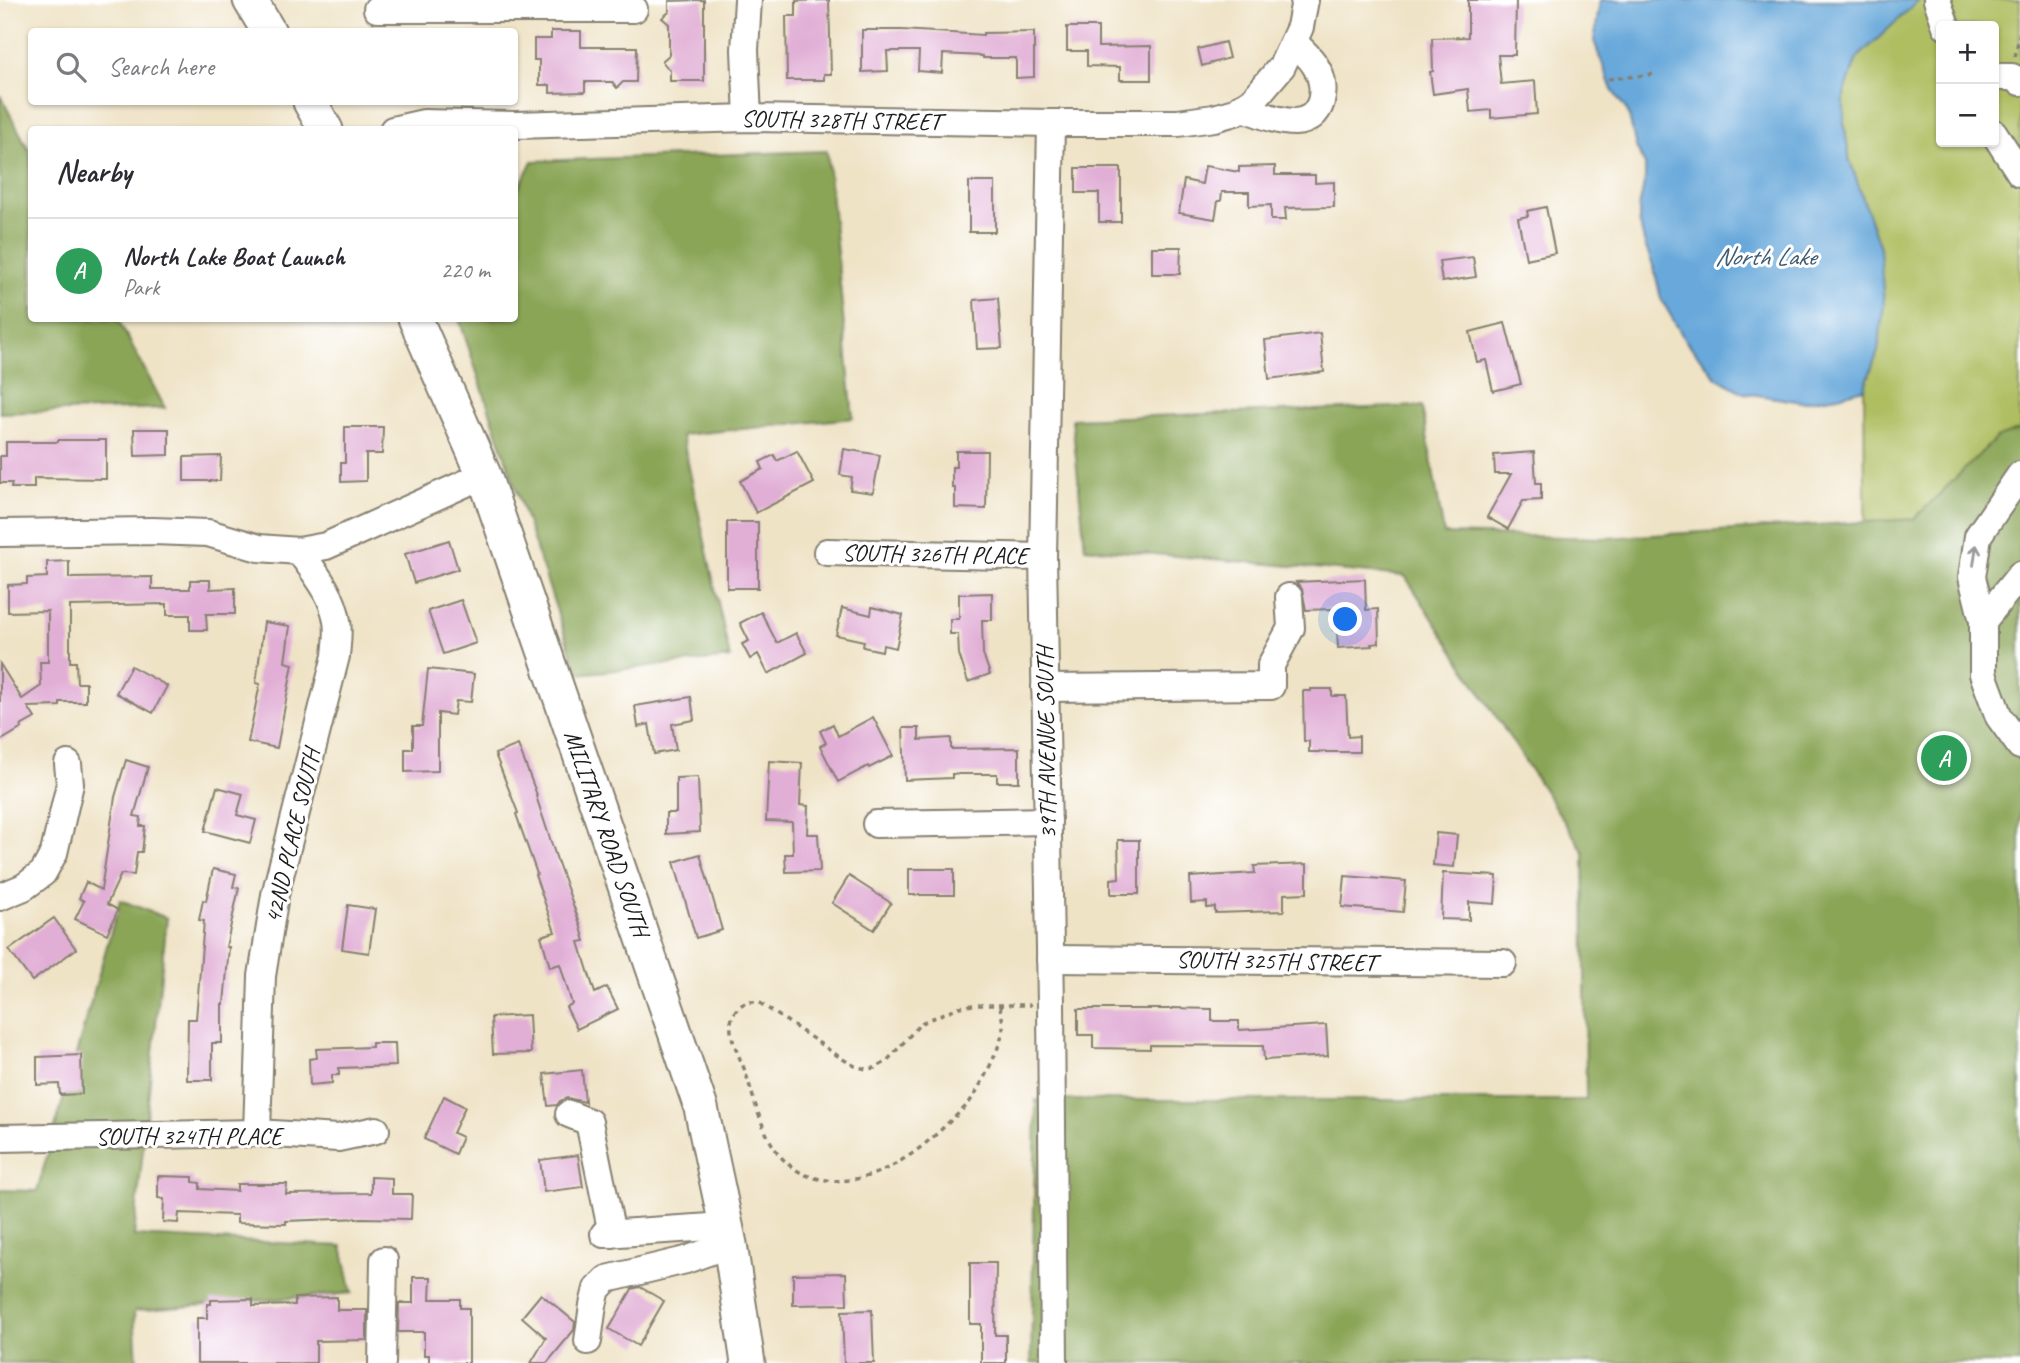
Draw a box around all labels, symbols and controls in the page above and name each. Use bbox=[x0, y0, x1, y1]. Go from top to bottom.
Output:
map controls bbox=[1936, 21, 1999, 147]
button: + bbox=[1936, 21, 1999, 84]
search box bbox=[28, 28, 518, 105]
icon: search bbox=[52, 48, 90, 86]
text: Search here bbox=[108, 50, 214, 83]
button: − bbox=[1936, 84, 1999, 147]
street label: SOUTH 328TH STREET bbox=[741, 103, 947, 137]
text: Nearby bbox=[56, 153, 132, 191]
text: North Lake Boat Launch bbox=[123, 240, 345, 273]
water label: North Lake bbox=[1715, 240, 1819, 273]
text: A bbox=[73, 256, 85, 285]
text: 220 m bbox=[441, 256, 490, 285]
text: Park bbox=[123, 273, 159, 302]
street label: SOUTH 326TH PLACE bbox=[842, 537, 1031, 571]
one-way arrow bbox=[1969, 544, 1982, 567]
your location bbox=[1328, 602, 1362, 636]
street label: 39TH AVENUE SOUTH bbox=[1029, 642, 1063, 839]
street label: MILITARY ROAD SOUTH bbox=[558, 726, 658, 944]
pin: A bbox=[1921, 732, 1967, 784]
street label: 42ND PLACE SOUTH bbox=[257, 743, 327, 926]
street label: SOUTH 325TH STREET bbox=[1176, 944, 1382, 978]
street label: SOUTH 324TH PLACE bbox=[96, 1121, 285, 1151]

